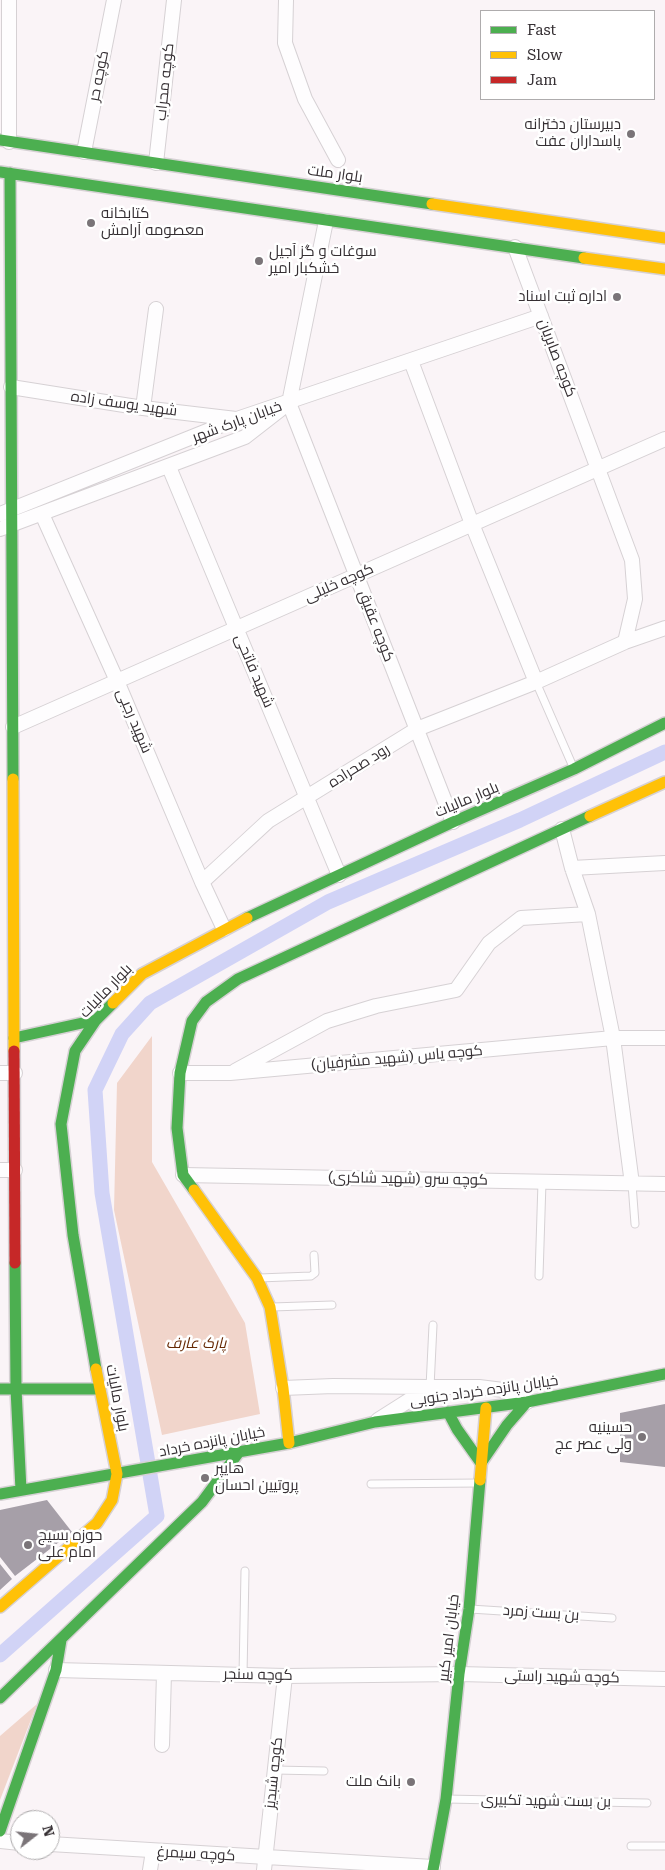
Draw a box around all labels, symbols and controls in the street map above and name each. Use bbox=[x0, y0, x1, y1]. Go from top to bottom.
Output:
legend bbox=[480, 10, 655, 100]
text: Fast bbox=[527, 21, 556, 39]
street label: کوچه محراب bbox=[152, 42, 178, 122]
text: Slow bbox=[527, 46, 562, 64]
street label: کوچه حر bbox=[85, 49, 113, 103]
text: Jam bbox=[527, 71, 557, 89]
place label: دبیرستان دخترانه پاسداران عفت bbox=[525, 116, 621, 151]
marker: دبیرستان دخترانه پاسداران عفت bbox=[625, 128, 637, 140]
street label: بلوار ملت bbox=[306, 161, 364, 187]
place label: کتابخانه معصومه آرامش bbox=[101, 205, 204, 240]
marker: کتابخانه معصومه آرامش bbox=[85, 217, 97, 229]
place label: سوغات و گز آجیل خشکبار امیر bbox=[269, 243, 377, 278]
marker: سوغات و گز آجیل خشکبار امیر bbox=[253, 255, 265, 267]
place label: اداره ثبت اسناد bbox=[518, 288, 607, 306]
marker: اداره ثبت اسناد bbox=[611, 291, 623, 303]
street label: کوچه صابریان bbox=[534, 316, 580, 400]
street label: شهید یوسف زاده bbox=[70, 388, 178, 420]
street label: خیابان پارک شهر bbox=[190, 397, 284, 447]
street label: کوچه خلیلی bbox=[302, 560, 376, 606]
street label: کوچه عقیق bbox=[354, 588, 398, 664]
street label: شهید فاتحی bbox=[230, 631, 278, 711]
street label: شهید رجبی bbox=[112, 686, 156, 756]
street label: رود صحراده bbox=[325, 740, 393, 792]
street label: بلوار مالیات bbox=[432, 778, 502, 822]
street label: بلوار مالیات bbox=[76, 960, 136, 1022]
street label: کوچه یاس (شهید مشرفیان) bbox=[310, 1042, 484, 1074]
street label: کوچه سرو (شهید شاکری) bbox=[328, 1169, 488, 1189]
park label: پارک عارف bbox=[166, 1335, 226, 1353]
street label: بلوار مالیات bbox=[102, 1363, 132, 1433]
street label: خیابان پانزده خرداد جنوبی bbox=[409, 1372, 559, 1410]
place label: حسینیه ولی عصر عج bbox=[555, 1419, 632, 1454]
street label: خیابان پانزده خرداد bbox=[158, 1423, 266, 1461]
marker: حسینیه ولی عصر عج bbox=[636, 1431, 648, 1443]
place label: هایپر پروتیین احسان bbox=[215, 1460, 298, 1495]
marker: هایپر پروتیین احسان bbox=[199, 1472, 211, 1484]
place label: حوزه بسیج امام علی bbox=[38, 1527, 102, 1562]
marker: حوزه بسیج امام علی bbox=[22, 1539, 34, 1551]
street label: خیابان امیر کبیر bbox=[435, 1593, 463, 1683]
street label: بن بست زمرد bbox=[502, 1601, 580, 1625]
street label: کوچه سنجر bbox=[223, 1665, 293, 1685]
street label: کوچه شهید راستی bbox=[504, 1667, 620, 1687]
street label: کوچه شبدیز bbox=[261, 1736, 287, 1810]
place label: بانک ملت bbox=[346, 1773, 401, 1791]
marker: بانک ملت bbox=[405, 1776, 417, 1788]
street label: بن بست شهید تکبیری bbox=[481, 1791, 611, 1811]
north arrow bbox=[10, 1810, 60, 1860]
text: N bbox=[39, 1824, 58, 1839]
street label: کوچه سیمرغ bbox=[156, 1843, 236, 1865]

